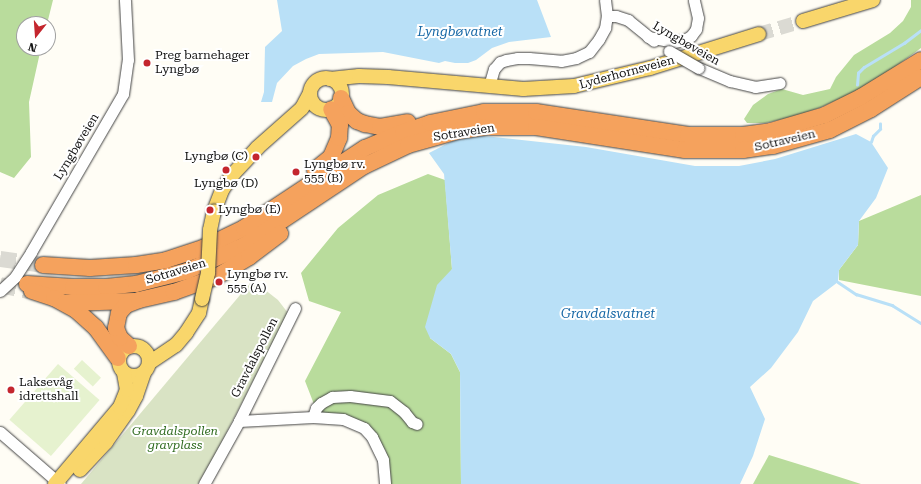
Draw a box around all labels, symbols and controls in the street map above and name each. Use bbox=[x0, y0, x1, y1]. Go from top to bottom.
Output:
north arrow bbox=[16, 16, 56, 56]
street label: Lyngbøveien bbox=[650, 19, 722, 69]
water label: Lyngbøvatnet bbox=[417, 24, 503, 40]
text: N bbox=[27, 40, 39, 54]
place label: Preg barnehager Lyngbø bbox=[155, 49, 249, 77]
street label: Lyderhornsveien bbox=[578, 53, 676, 93]
marker: Preg barnehager Lyngbø bbox=[142, 58, 152, 68]
street label: Lyngbøveien bbox=[51, 111, 103, 183]
street label: Sotraveien bbox=[432, 121, 496, 145]
street label: Sotraveien bbox=[753, 127, 817, 155]
place label: Lyngbø (C) bbox=[184, 150, 248, 164]
marker: Lyngbø (C) bbox=[251, 152, 261, 162]
place label: Lyngbø rv. 555 (B) bbox=[304, 158, 365, 186]
marker: Lyngbø (D) bbox=[221, 165, 231, 175]
marker: Lyngbø rv. 555 (B) bbox=[291, 167, 301, 177]
place label: Lyngbø (D) bbox=[194, 177, 258, 191]
place label: Lyngbø (E) bbox=[218, 203, 281, 217]
marker: Lyngbø (E) bbox=[205, 205, 215, 215]
street label: Sotraveien bbox=[144, 256, 208, 288]
place label: Lyngbø rv. 555 (A) bbox=[227, 268, 288, 296]
marker: Lyngbø rv. 555 (A) bbox=[214, 277, 224, 287]
water label: Gravdalsvatnet bbox=[561, 306, 655, 322]
street label: Gravdalspollen bbox=[229, 316, 281, 400]
place label: Laksevåg idrettshall bbox=[19, 376, 78, 404]
marker: Laksevåg idrettshall bbox=[6, 385, 16, 395]
park label: Gravdalspollen gravplass bbox=[132, 425, 218, 453]

